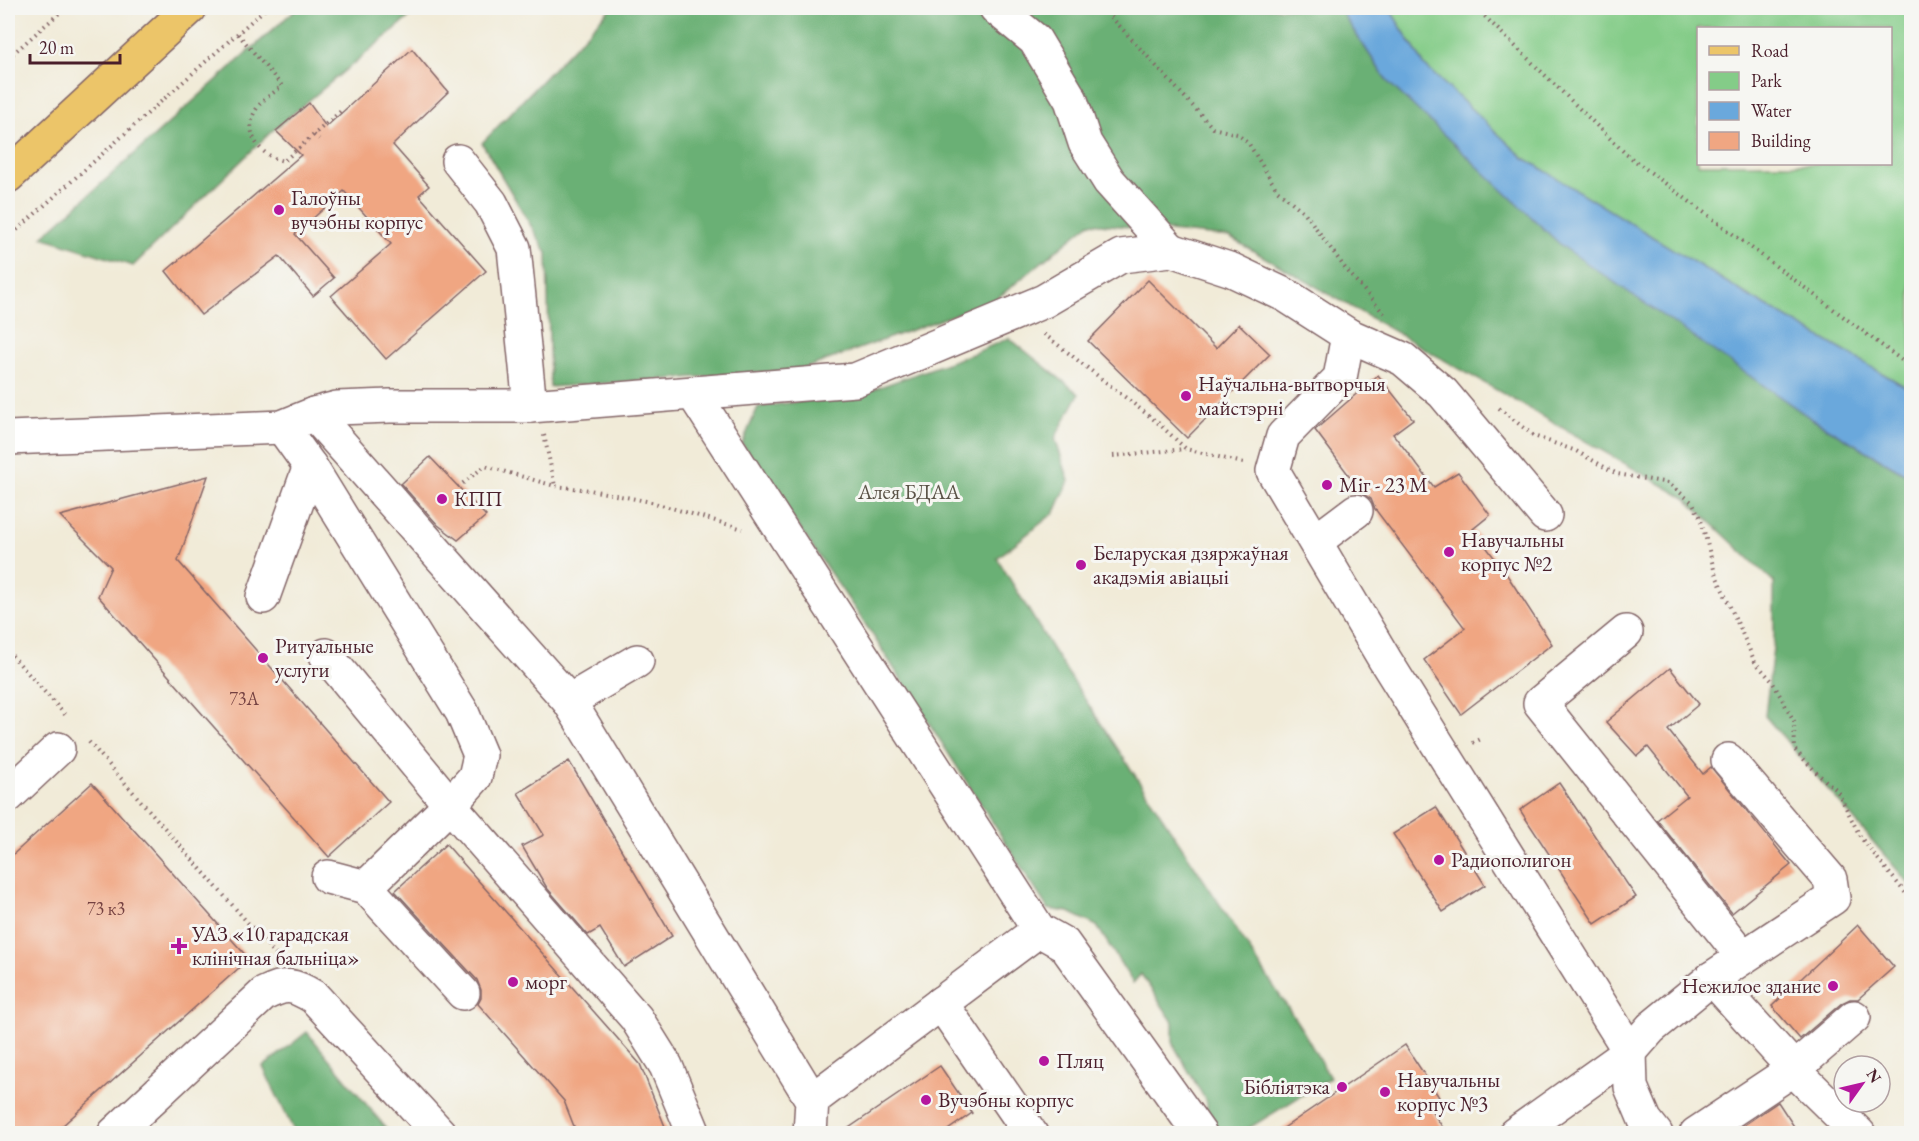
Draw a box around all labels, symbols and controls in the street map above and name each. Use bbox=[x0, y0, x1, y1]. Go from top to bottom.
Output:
scale bar bbox=[30, 27, 120, 65]
legend bbox=[1697, 27, 1892, 165]
text: 20 m bbox=[39, 36, 74, 59]
text: Road bbox=[1751, 39, 1790, 62]
text: Park bbox=[1751, 69, 1782, 92]
text: Water bbox=[1751, 99, 1792, 122]
text: Building bbox=[1751, 129, 1811, 152]
place label: Галоўны вучэбны корпус bbox=[291, 184, 423, 235]
marker: Галоўны вучэбны корпус bbox=[272, 203, 286, 217]
place label: Наўчальна-вытворчыя майстэрні bbox=[1198, 370, 1386, 421]
marker: Наўчальна-вытворчыя майстэрні bbox=[1179, 389, 1193, 403]
place label: Міг - 23 М bbox=[1339, 471, 1428, 498]
park label: Алея БДАА bbox=[857, 478, 961, 505]
marker: Міг - 23 М bbox=[1320, 478, 1334, 492]
place label: КПП bbox=[454, 485, 503, 512]
marker: КПП bbox=[435, 492, 449, 506]
place label: Навучальны корпус №2 bbox=[1461, 526, 1564, 577]
place label: Беларуская дзяржаўная акадэмія авіацыі bbox=[1093, 539, 1289, 590]
marker: Навучальны корпус №2 bbox=[1442, 545, 1456, 559]
marker: Беларуская дзяржаўная акадэмія авіацыі bbox=[1074, 558, 1088, 572]
place label: Ритуальные услуги bbox=[275, 632, 374, 683]
marker: Ритуальные услуги bbox=[256, 651, 270, 665]
house number: 73А bbox=[229, 687, 259, 710]
place label: Радиополигон bbox=[1451, 846, 1571, 873]
marker: Радиополигон bbox=[1432, 853, 1446, 867]
house number: 73 к3 bbox=[87, 897, 125, 920]
place label: УАЗ «10 гарадская клінічная бальніца» bbox=[191, 920, 360, 971]
marker: УАЗ «10 гарадская клінічная бальніца» bbox=[170, 937, 188, 955]
place label: морг bbox=[525, 968, 567, 995]
place label: Нежилое здание bbox=[1682, 972, 1821, 999]
marker: морг bbox=[506, 975, 520, 989]
marker: Нежилое здание bbox=[1826, 979, 1840, 993]
place label: Пляц bbox=[1056, 1047, 1104, 1074]
marker: Пляц bbox=[1037, 1054, 1051, 1068]
north arrow bbox=[1832, 1054, 1892, 1114]
text: N bbox=[1862, 1065, 1886, 1087]
place label: Навучальны корпус №3 bbox=[1397, 1066, 1500, 1117]
place label: Бібліятэка bbox=[1243, 1073, 1331, 1100]
marker: Бібліятэка bbox=[1335, 1080, 1349, 1094]
marker: Навучальны корпус №3 bbox=[1378, 1085, 1392, 1099]
place label: Вучэбны корпус bbox=[938, 1086, 1074, 1113]
marker: Вучэбны корпус bbox=[919, 1093, 933, 1107]

